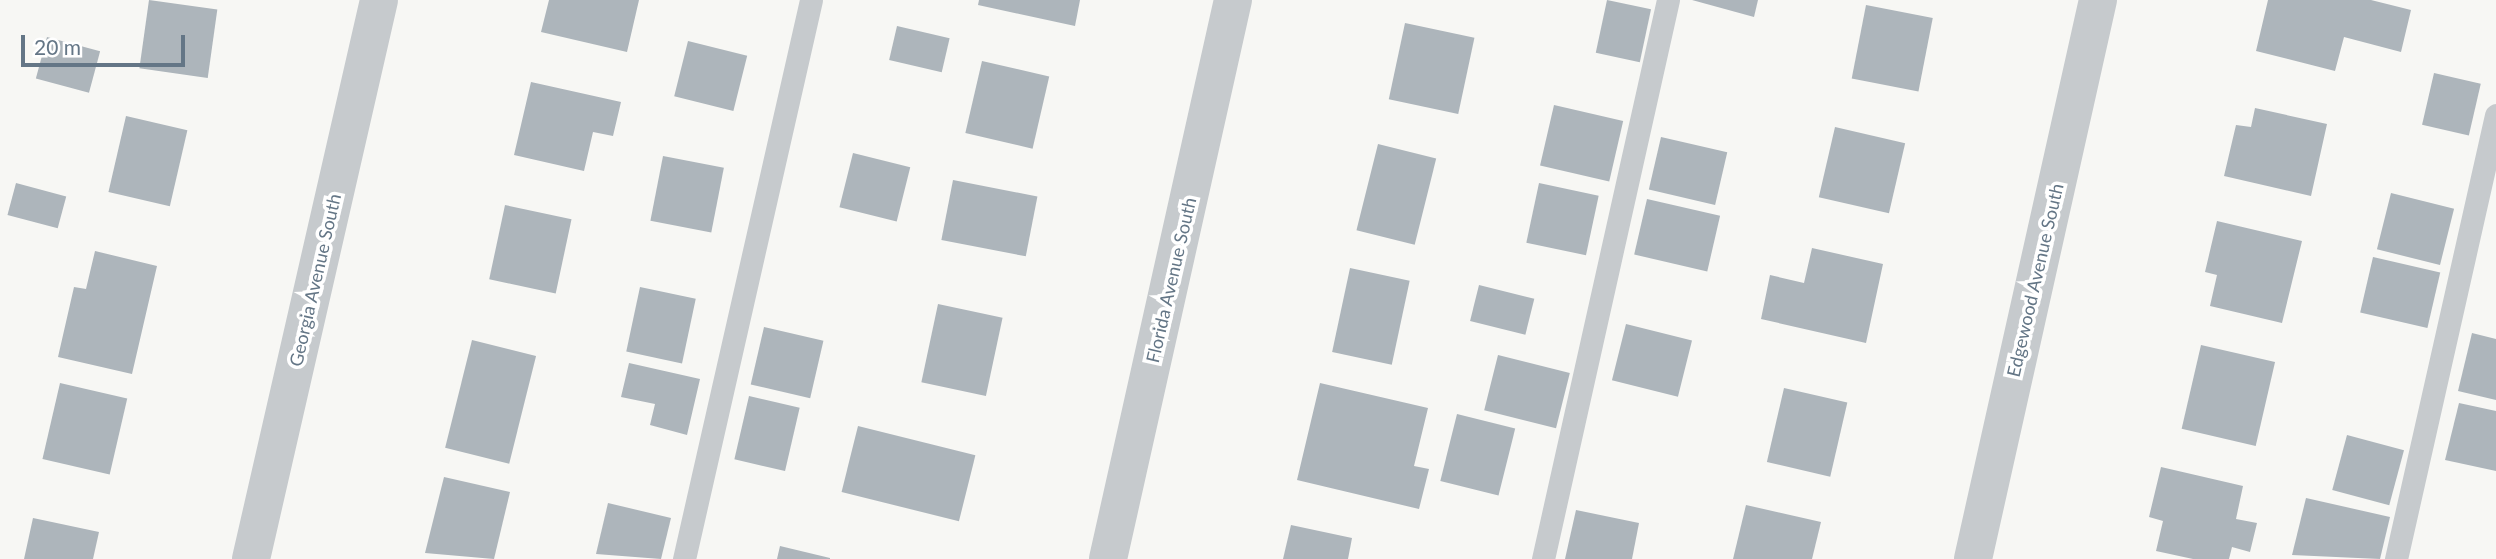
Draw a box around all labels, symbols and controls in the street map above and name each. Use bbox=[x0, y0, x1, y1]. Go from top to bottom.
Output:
scale bar bbox=[24, 21, 189, 65]
text: 20 m bbox=[34, 34, 81, 59]
street label: Edgewood Avenue South bbox=[2002, 181, 2068, 379]
street label: Georgia Avenue South bbox=[285, 191, 345, 369]
street label: Florida Avenue South bbox=[1141, 195, 1201, 365]

